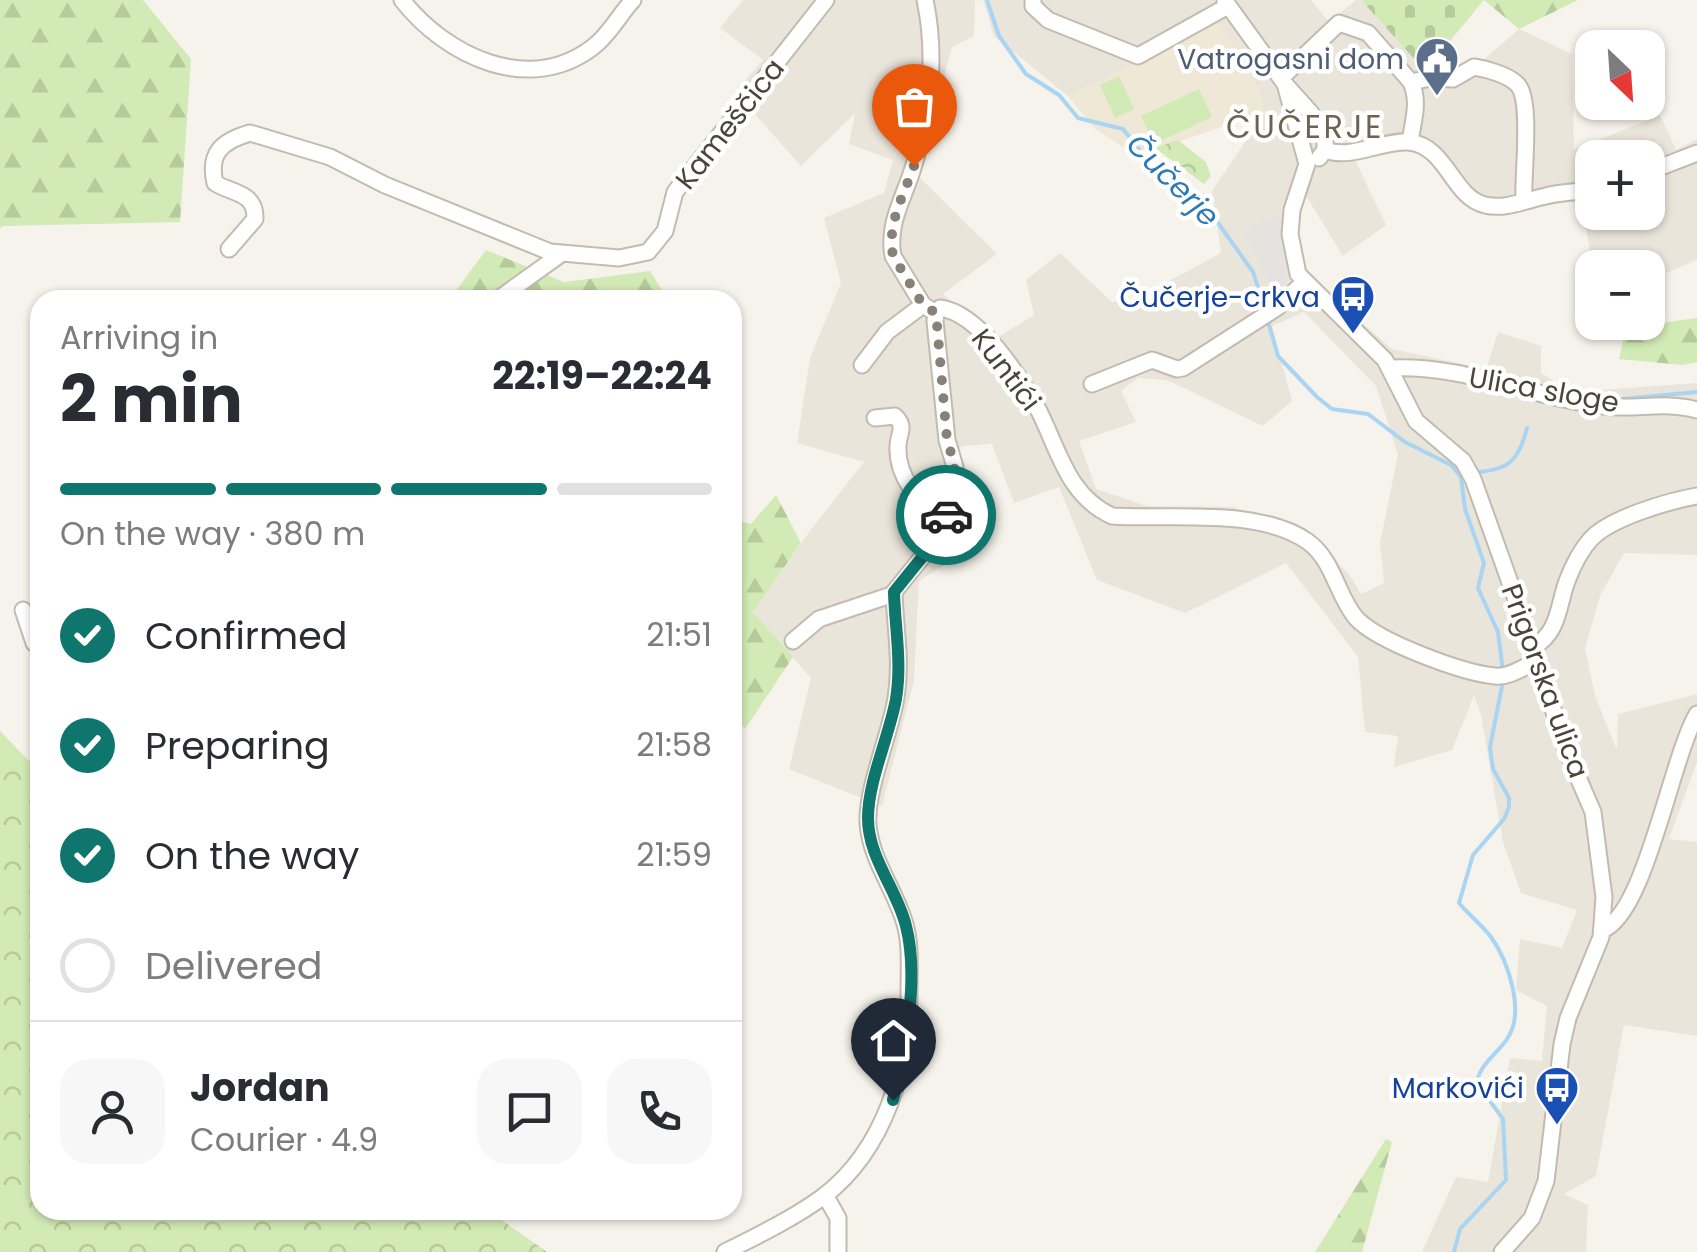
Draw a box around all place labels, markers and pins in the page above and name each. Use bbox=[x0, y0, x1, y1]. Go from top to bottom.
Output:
public building icon: Vatrogasni dom bbox=[1414, 36, 1460, 97]
place label: Vatrogasni dom bbox=[1177, 40, 1404, 79]
pin bbox=[872, 64, 957, 167]
bus stop icon: Čučerje-crkva bbox=[1330, 274, 1376, 335]
place label: Čučerje-crkva bbox=[1119, 278, 1320, 317]
pin bbox=[851, 998, 936, 1101]
bus stop icon: Markovići bbox=[1534, 1065, 1580, 1126]
place label: Markovići bbox=[1392, 1069, 1524, 1108]

